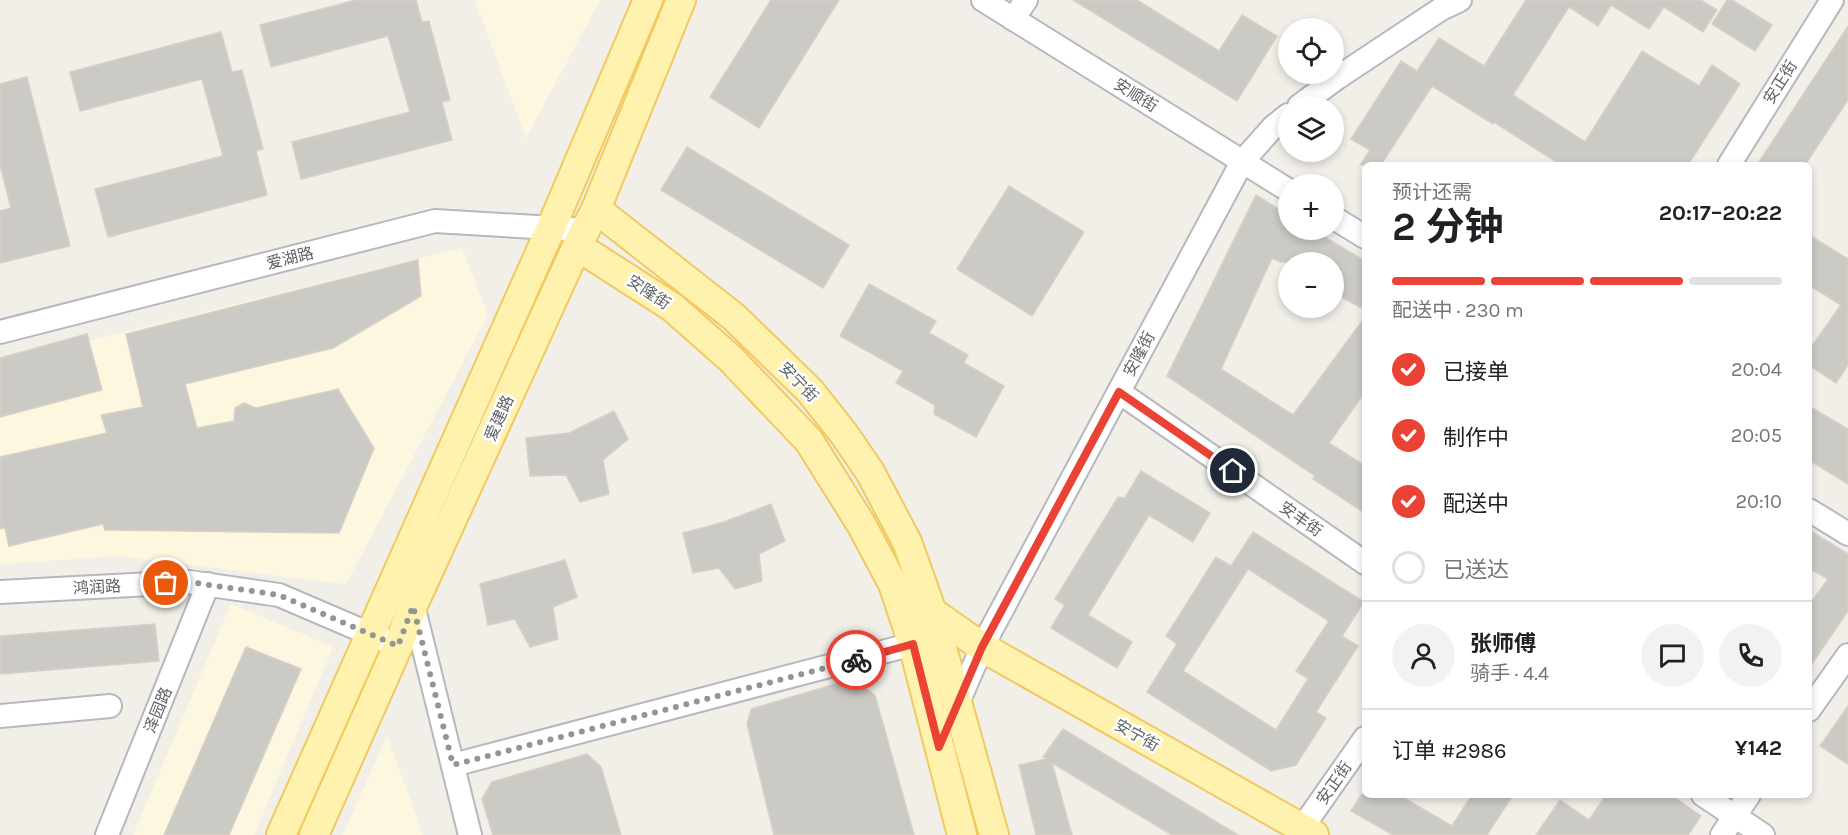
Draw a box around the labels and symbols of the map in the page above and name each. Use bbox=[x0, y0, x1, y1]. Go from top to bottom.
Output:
street label: 安正街 bbox=[1759, 57, 1801, 107]
street label: 安顺街 bbox=[1111, 74, 1161, 116]
street label: 爱湖路 bbox=[264, 243, 316, 273]
street label: 安隆街 bbox=[624, 271, 674, 313]
street label: 安隆街 bbox=[1119, 328, 1159, 380]
street label: 安宁街 bbox=[775, 358, 823, 406]
street label: 爱建路 bbox=[481, 392, 517, 444]
pin bbox=[1207, 445, 1258, 496]
street label: 安丰街 bbox=[1276, 497, 1326, 541]
pin bbox=[140, 557, 191, 608]
street label: 鸿润路 bbox=[73, 576, 121, 598]
courier bbox=[826, 630, 886, 690]
street label: 泽园路 bbox=[140, 684, 176, 736]
street label: 安宁街 bbox=[1111, 715, 1163, 755]
street label: 安正街 bbox=[1312, 758, 1356, 808]

